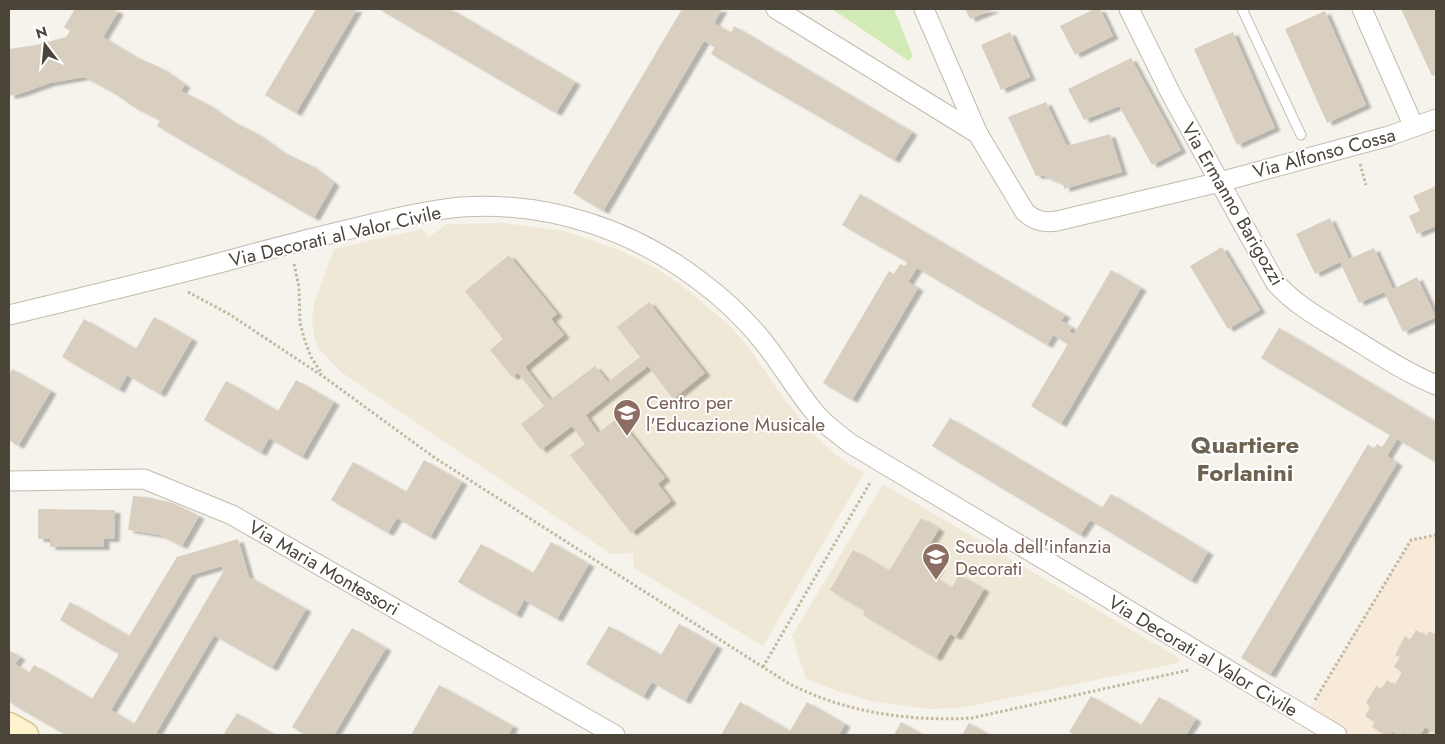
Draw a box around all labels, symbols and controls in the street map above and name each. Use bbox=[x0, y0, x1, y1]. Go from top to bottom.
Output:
north arrow bbox=[20, 20, 70, 70]
text: N bbox=[33, 21, 50, 44]
street label: Via Ermanno Barigozzi bbox=[1175, 117, 1291, 291]
street label: Via Alfonso Cossa bbox=[1250, 121, 1398, 185]
street label: Via Decorati al Valor Civile bbox=[226, 198, 444, 274]
place label: Centro per l'Educazione Musicale bbox=[646, 389, 825, 438]
school or university icon: Centro per l'Educazione Musicale bbox=[612, 398, 642, 437]
district label: Quartiere Forlanini bbox=[1191, 427, 1299, 490]
street label: Via Maria Montessori bbox=[243, 514, 405, 622]
place label: Scuola dell'infanzia Decorati bbox=[955, 533, 1111, 582]
school or university icon: Scuola dell'infanzia Decorati bbox=[921, 542, 951, 581]
street label: Via Decorati al Valor Civile bbox=[1103, 589, 1303, 723]

